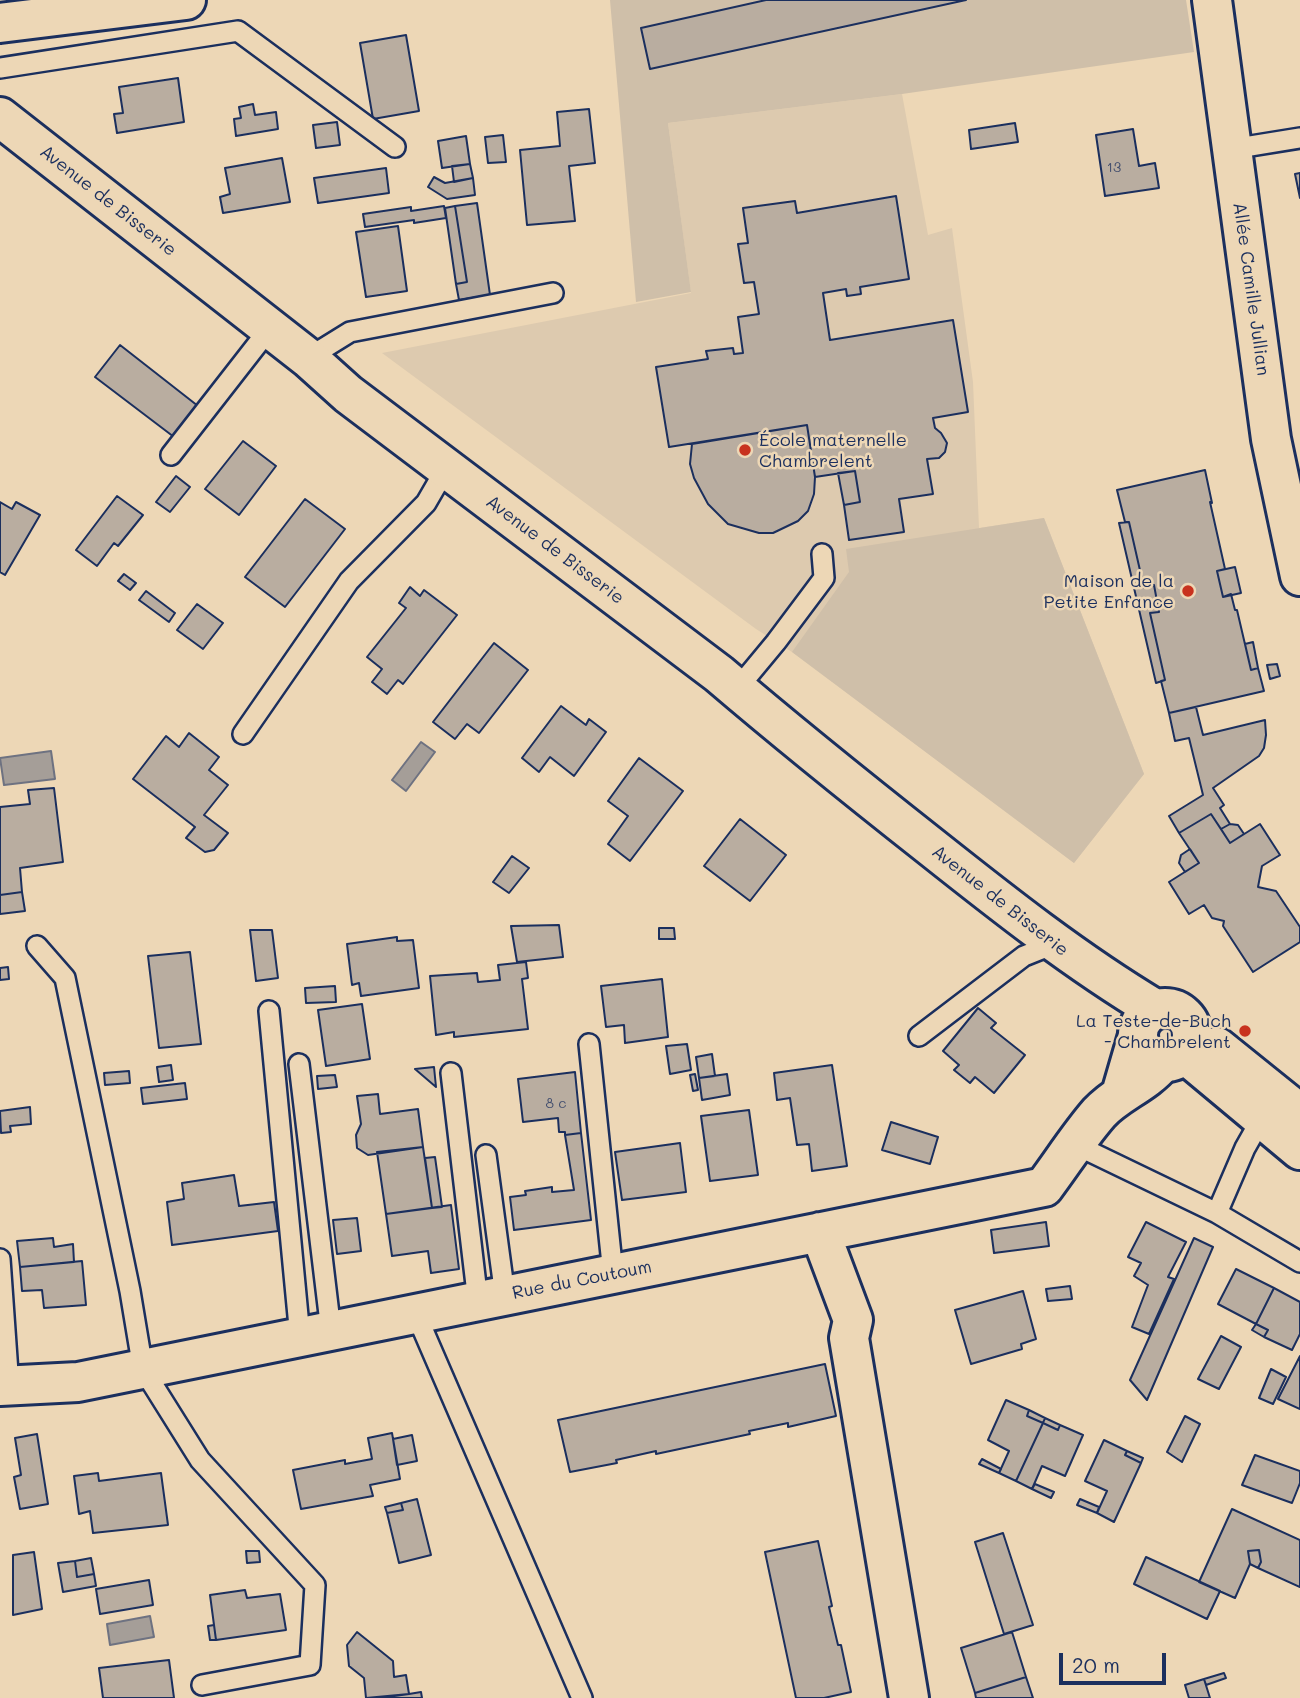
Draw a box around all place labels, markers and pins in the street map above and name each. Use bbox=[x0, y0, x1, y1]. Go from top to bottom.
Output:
place label: École maternelle Chambrelent bbox=[759, 429, 907, 472]
marker: École maternelle Chambrelent bbox=[737, 442, 753, 458]
place label: Maison de la Petite Enfance bbox=[1043, 570, 1174, 612]
marker: Maison de la Petite Enfance bbox=[1180, 583, 1196, 599]
place label: La Teste-de-Buch - Chambrelent bbox=[1076, 1010, 1231, 1052]
marker: La Teste-de-Buch - Chambrelent bbox=[1237, 1023, 1253, 1039]

